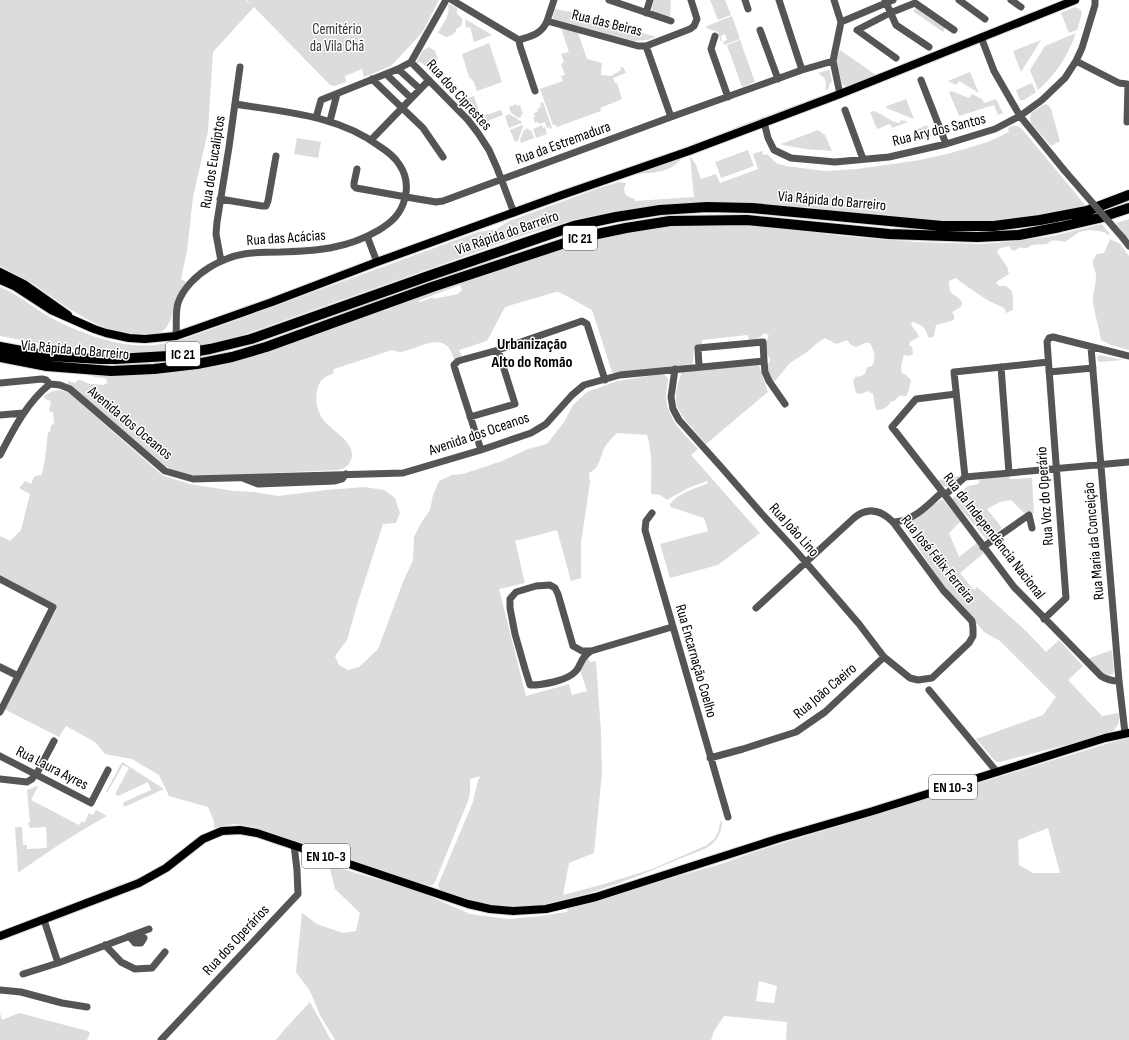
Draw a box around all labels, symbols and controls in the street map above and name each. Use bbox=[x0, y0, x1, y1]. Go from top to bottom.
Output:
street label: Rua das Beiras bbox=[570, 5, 644, 41]
park label: Cemitério da Vila Chã bbox=[310, 20, 364, 56]
street label: Rua dos Ciprestes bbox=[422, 55, 496, 135]
street label: Rua Ary dos Santos bbox=[890, 109, 988, 151]
street label: Rua dos Eucaliptos bbox=[196, 114, 230, 210]
street label: Rua da Estremadura bbox=[513, 117, 613, 169]
street label: Via Rápida do Barreiro bbox=[777, 187, 887, 215]
street label: Via Rápida do Barreiro bbox=[453, 206, 561, 260]
street label: Rua das Acácias bbox=[246, 226, 326, 250]
road number: IC 21 bbox=[563, 226, 597, 250]
district label: Urbanização Alto do Romão bbox=[491, 335, 572, 372]
street label: Via Rápida do Barreiro bbox=[20, 336, 130, 364]
road number: IC 21 bbox=[166, 342, 200, 366]
street label: Avenida dos Oceanos bbox=[83, 381, 176, 464]
street label: Avenida dos Oceanos bbox=[425, 408, 532, 460]
street label: Rua Voz do Operário bbox=[1032, 446, 1058, 546]
street label: Rua da Independência Nacional bbox=[939, 469, 1049, 603]
street label: Rua Maria da Conceição bbox=[1079, 481, 1109, 601]
street label: Rua João Lino bbox=[765, 499, 823, 561]
street label: Rua José Félix Ferreira bbox=[897, 511, 980, 607]
street label: Rua Encarnação Coelho bbox=[671, 602, 721, 720]
street label: Rua João Caeiro bbox=[789, 659, 861, 723]
street label: Rua Laura Ayres bbox=[13, 742, 91, 794]
road number: EN 10-3 bbox=[929, 775, 977, 799]
road number: EN 10-3 bbox=[302, 844, 350, 868]
street label: Rua dos Operários bbox=[198, 901, 274, 979]

